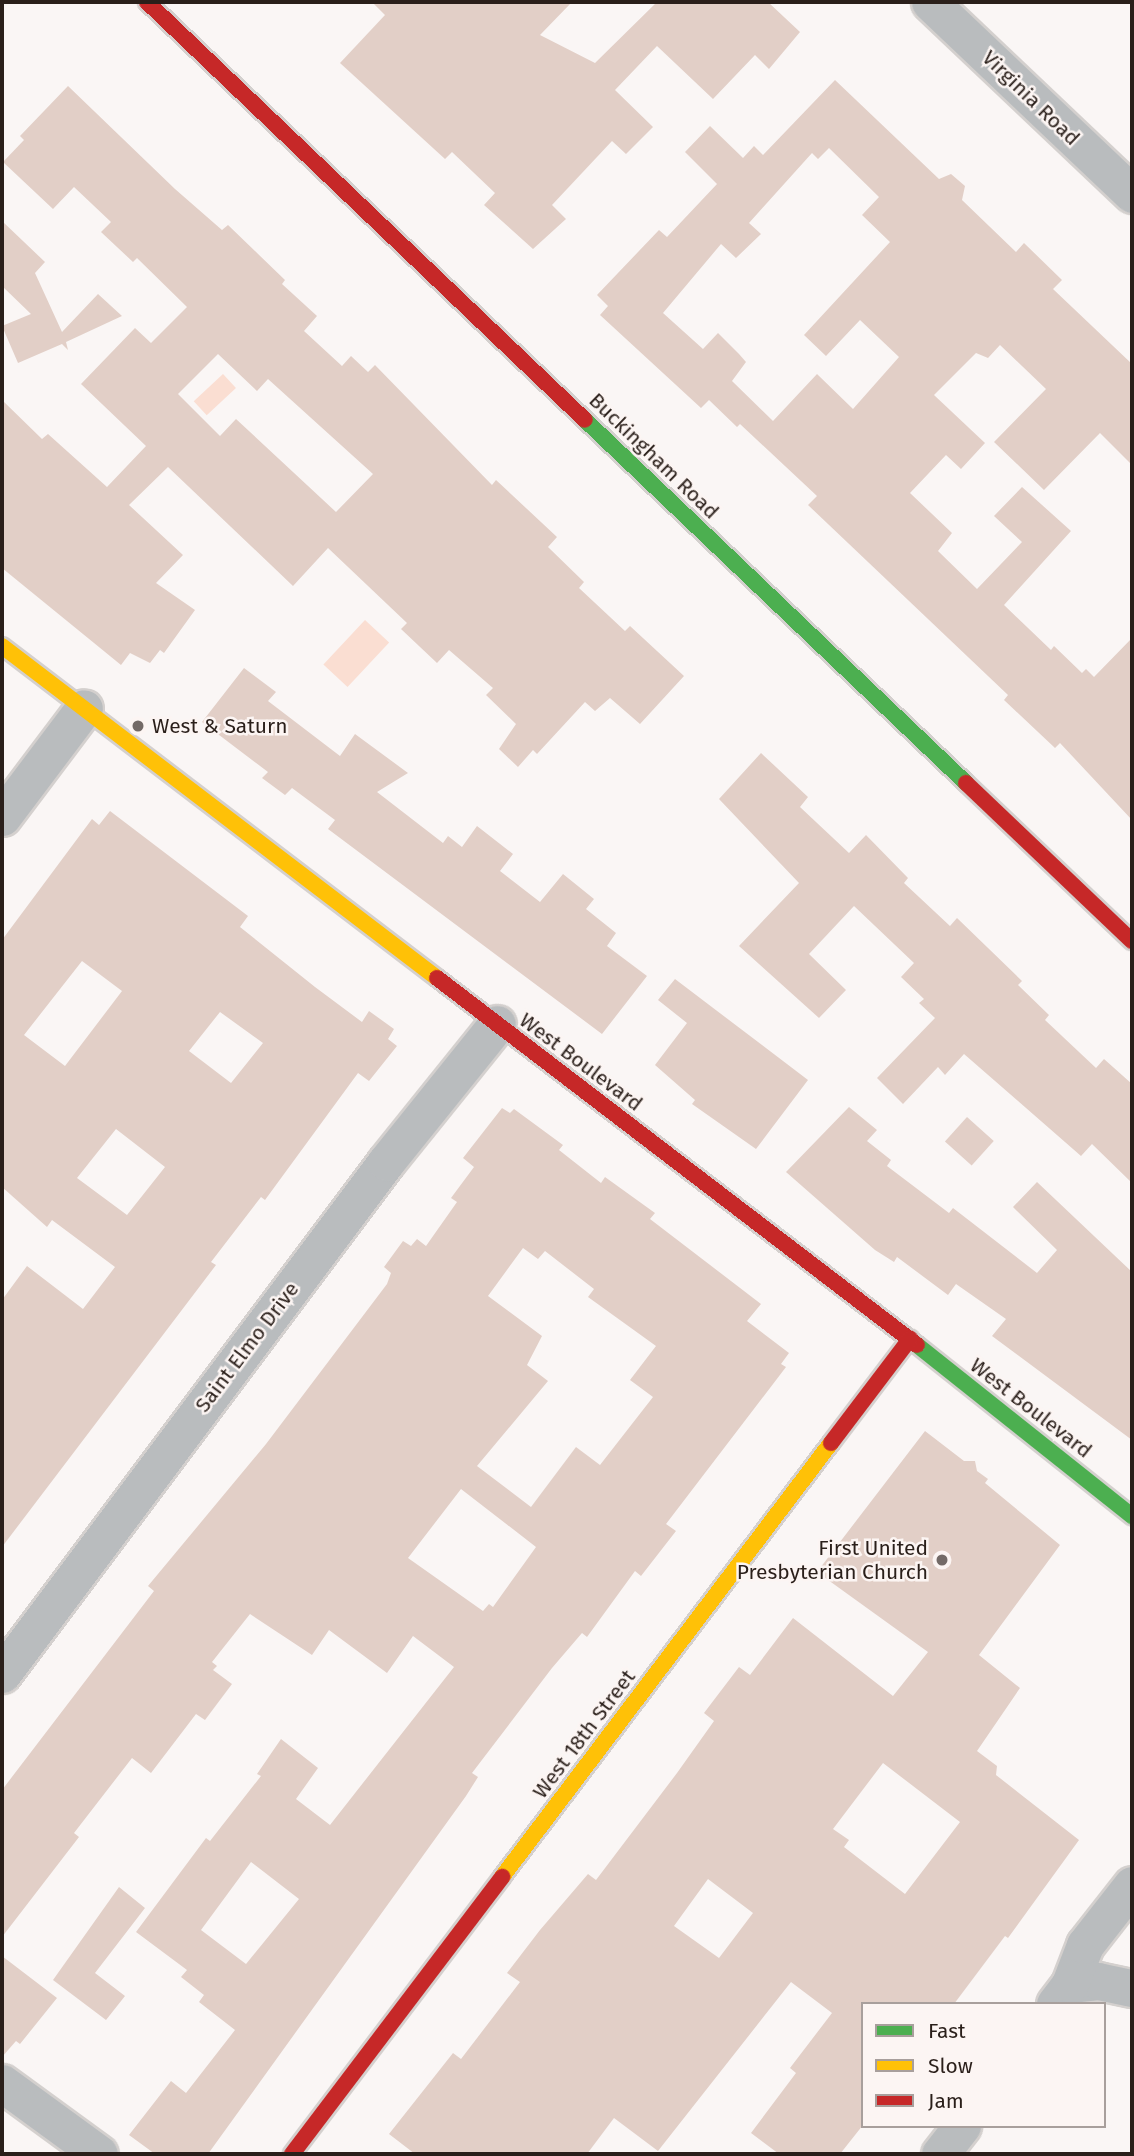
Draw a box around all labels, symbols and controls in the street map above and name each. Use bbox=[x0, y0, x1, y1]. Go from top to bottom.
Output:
street label: Virginia Road bbox=[977, 45, 1085, 151]
street label: Buckingham Road bbox=[584, 388, 724, 524]
place label: West & Saturn bbox=[152, 713, 287, 739]
marker: West & Saturn bbox=[130, 718, 146, 734]
street label: West Boulevard bbox=[514, 1008, 648, 1116]
street label: Saint Elmo Drive bbox=[190, 1277, 304, 1417]
street label: West Boulevard bbox=[965, 1353, 1097, 1463]
place label: First United Presbyterian Church bbox=[737, 1535, 928, 1585]
marker: First United Presbyterian Church bbox=[934, 1552, 950, 1568]
street label: West 18th Street bbox=[527, 1665, 641, 1803]
legend bbox=[861, 2002, 1106, 2128]
text: Fast bbox=[928, 2018, 966, 2044]
text: Slow bbox=[928, 2053, 973, 2079]
text: Jam bbox=[928, 2088, 964, 2114]

